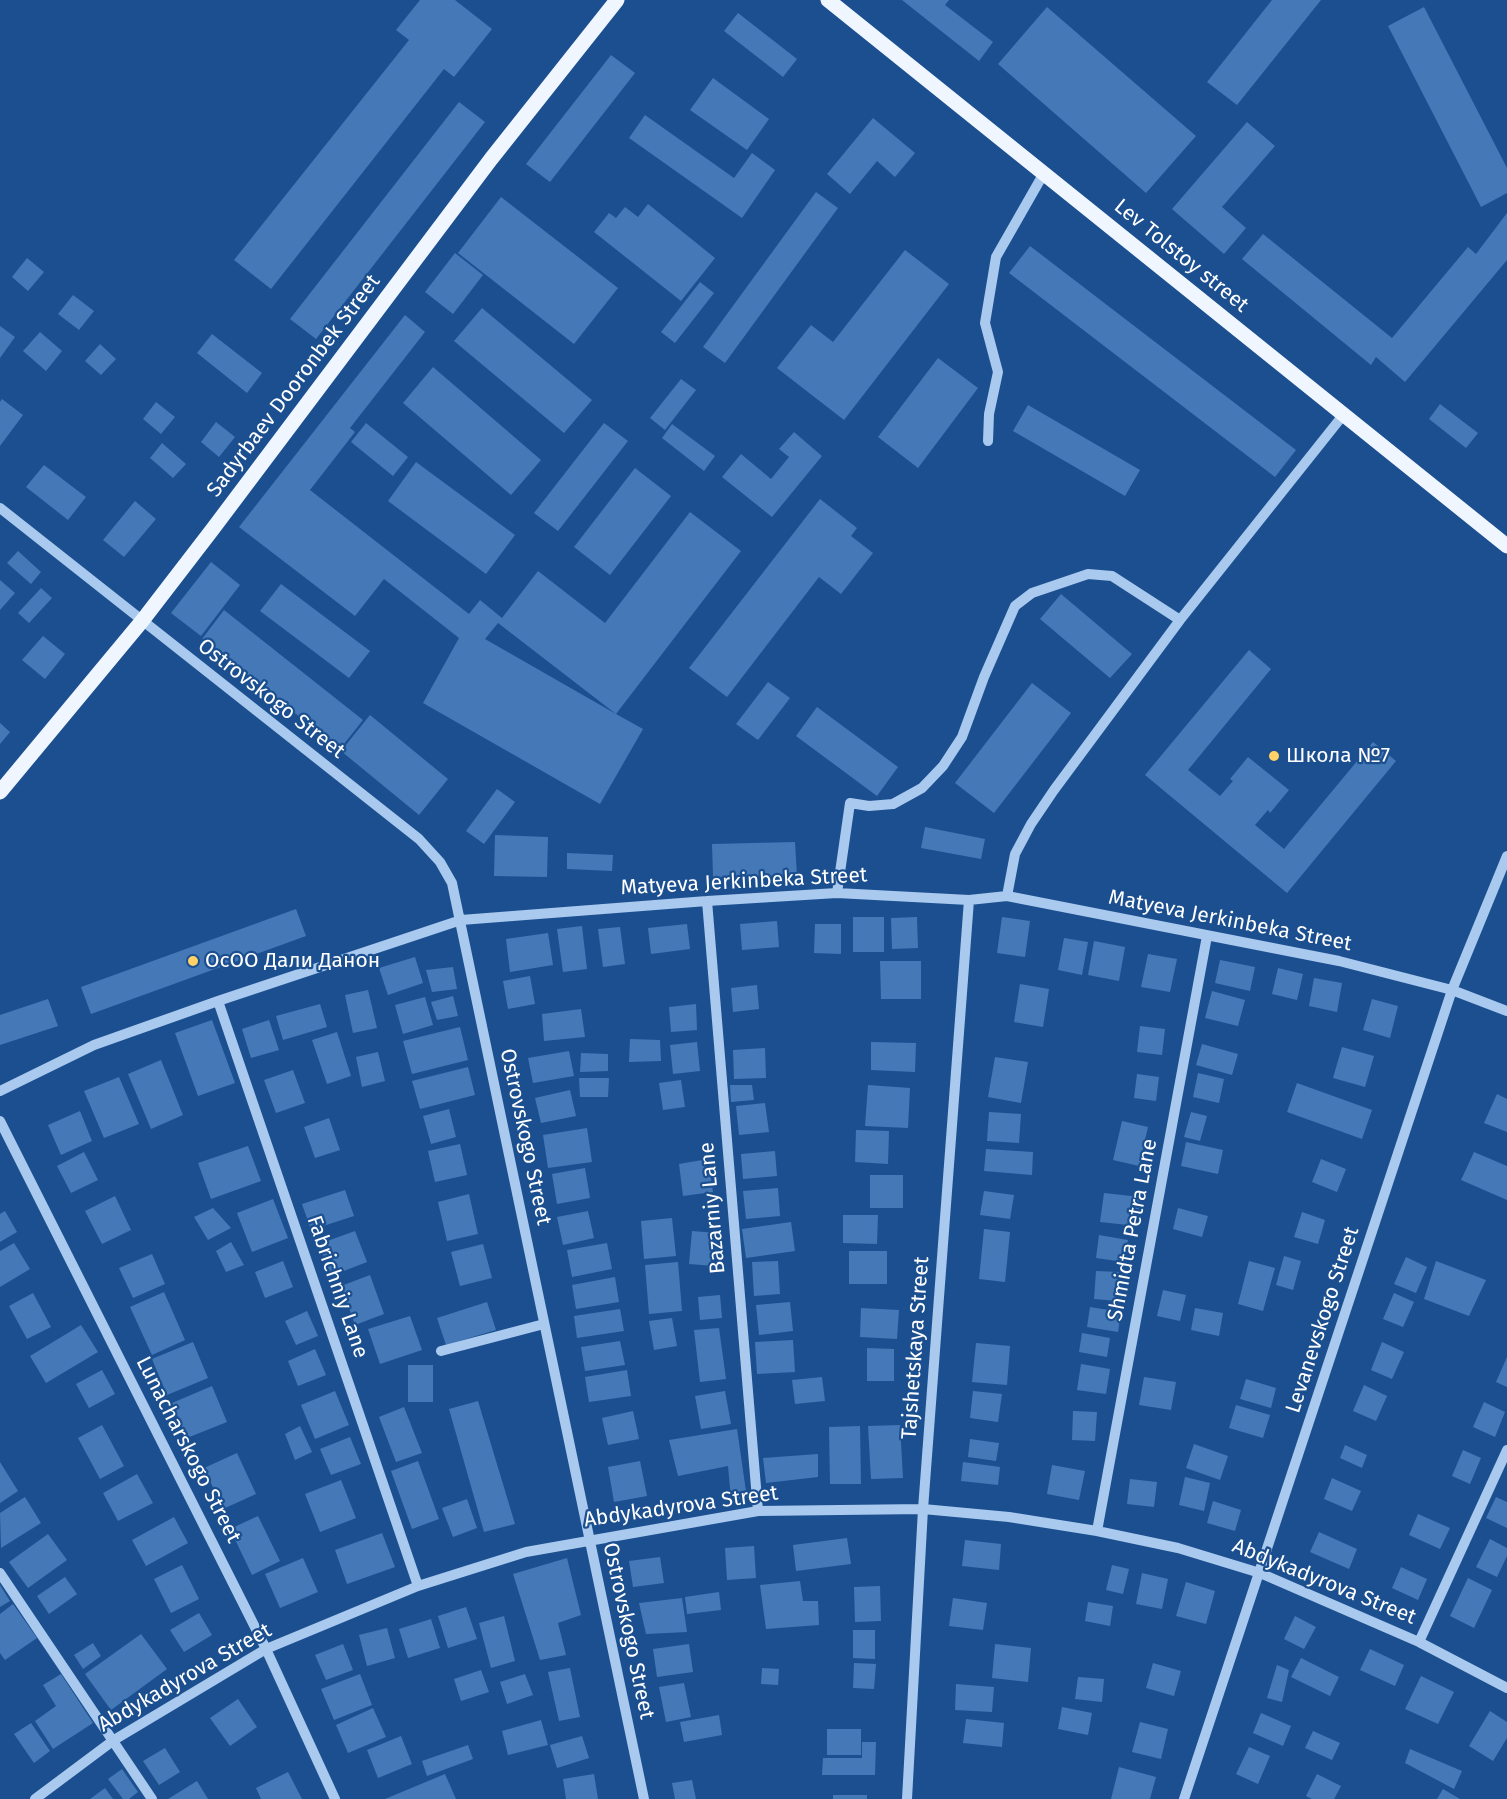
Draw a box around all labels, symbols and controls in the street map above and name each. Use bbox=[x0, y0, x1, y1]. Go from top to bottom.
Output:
street label: Lev Tolstoy street bbox=[1109, 194, 1253, 318]
street label: Sadyrbaev Dooronbek Street bbox=[202, 270, 386, 502]
street label: Ostrovskogo Street bbox=[192, 634, 350, 764]
place label: Школа №7 bbox=[1286, 743, 1390, 769]
marker: Школа №7 bbox=[1267, 749, 1281, 763]
street label: Matyeva Jerkinbeka Street bbox=[620, 863, 868, 901]
street label: Matyeva Jerkinbeka Street bbox=[1106, 885, 1354, 957]
place label: ОсОО Дали Данон bbox=[205, 948, 380, 974]
marker: ОсОО Дали Данон bbox=[186, 954, 200, 968]
street label: Ostrovskogo Street bbox=[494, 1046, 556, 1228]
street label: Shmidta Petra Lane bbox=[1103, 1137, 1163, 1323]
street label: Bazarniy Lane bbox=[695, 1141, 731, 1275]
street label: Fabrichniy Lane bbox=[301, 1213, 373, 1361]
street label: Levanevskogo Street bbox=[1281, 1224, 1365, 1416]
street label: Tajshetskaya Street bbox=[897, 1256, 935, 1440]
street label: Lunacharskogo Street bbox=[130, 1353, 246, 1547]
street label: Abdykadyrova Street bbox=[582, 1481, 780, 1533]
street label: Abdykadyrova Street bbox=[1229, 1534, 1419, 1630]
street label: Ostrovskogo Street bbox=[597, 1540, 659, 1722]
street label: Abdykadyrova Street bbox=[94, 1618, 276, 1738]

